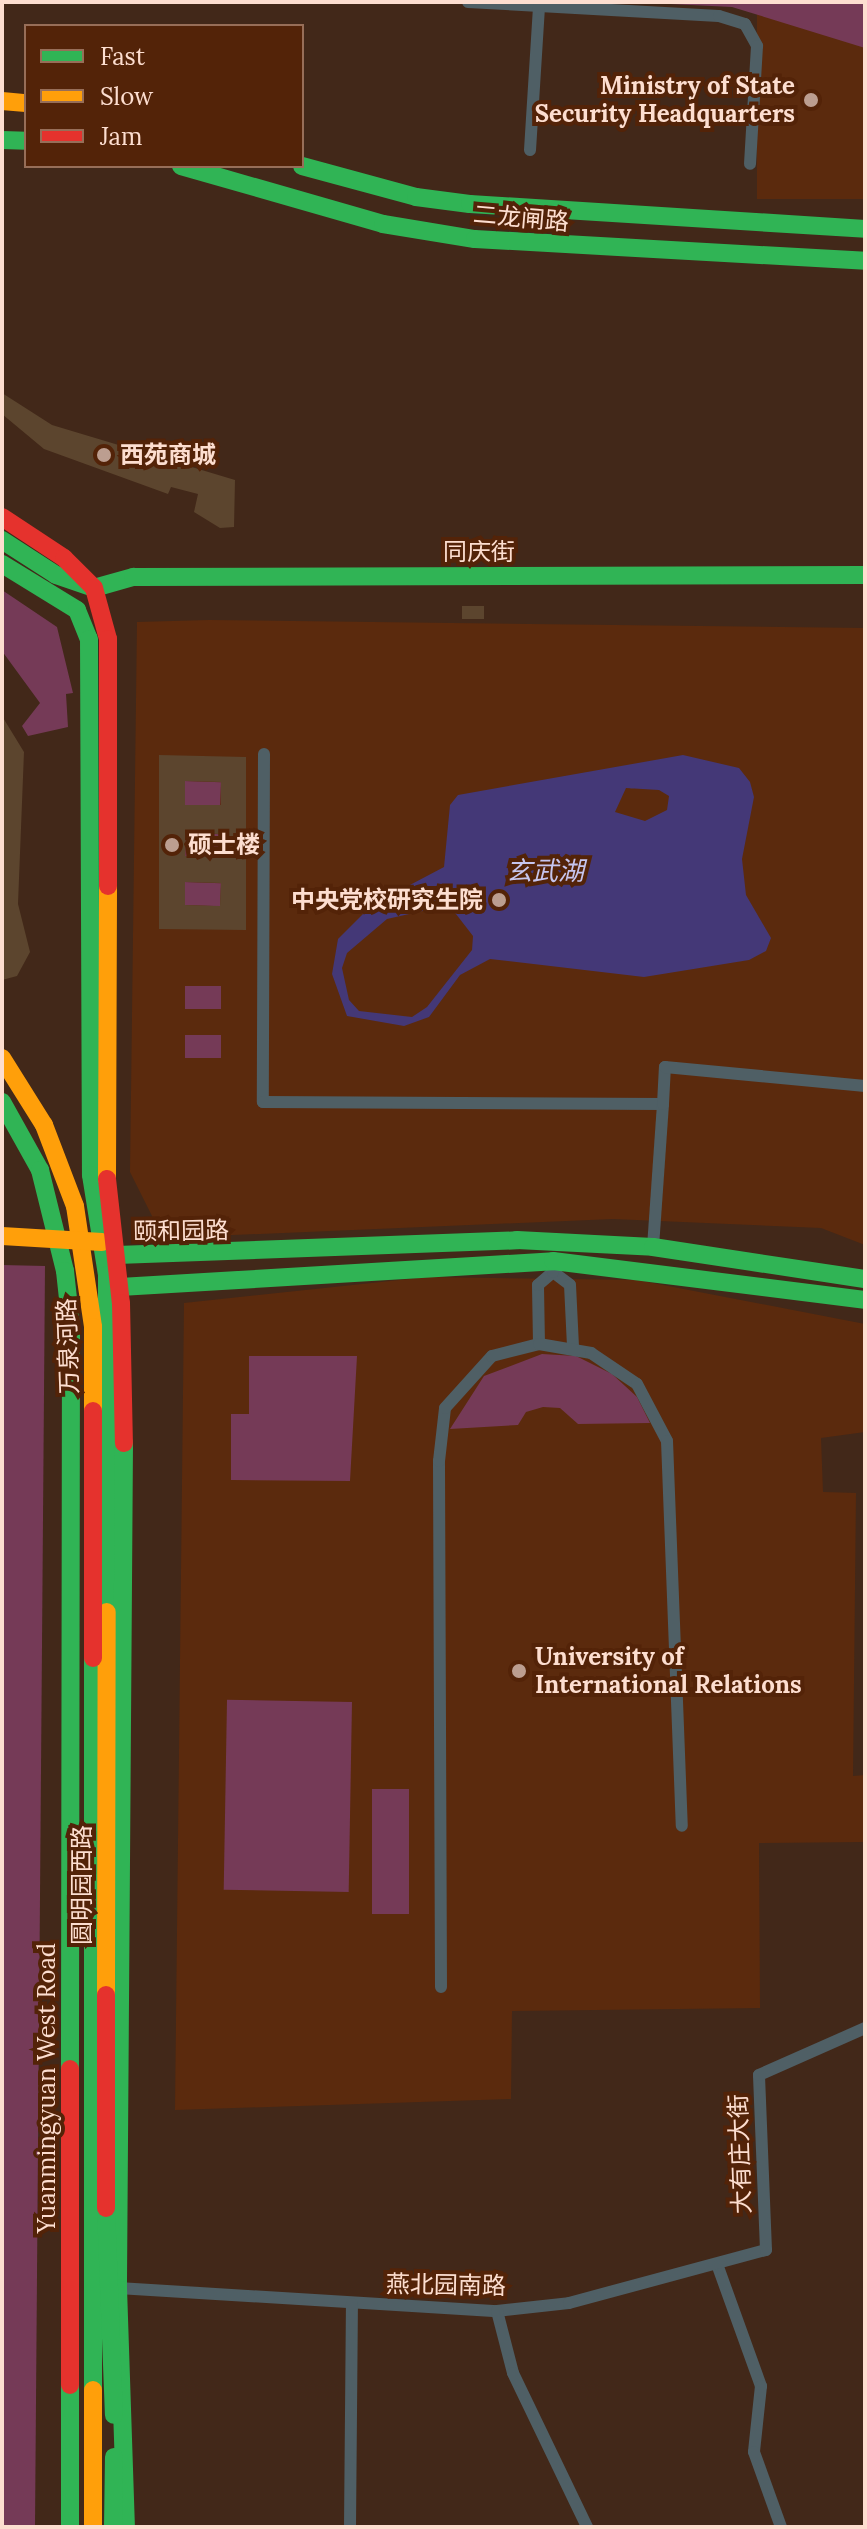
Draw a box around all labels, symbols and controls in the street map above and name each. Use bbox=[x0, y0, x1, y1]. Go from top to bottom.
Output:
legend bbox=[24, 24, 304, 168]
text: Fast bbox=[100, 41, 145, 72]
place label: Ministry of State Security Headquarters bbox=[535, 72, 795, 128]
text: Slow bbox=[100, 81, 153, 112]
marker: Ministry of State Security Headquarters bbox=[802, 91, 820, 109]
text: Jam bbox=[100, 121, 142, 152]
street label: 二龙闸路 bbox=[472, 199, 570, 237]
place label: 西苑商城 bbox=[120, 441, 216, 469]
marker: 西苑商城 bbox=[95, 446, 113, 464]
street label: 同庆街 bbox=[443, 538, 515, 566]
place label: 硕士楼 bbox=[188, 831, 260, 859]
marker: 硕士楼 bbox=[163, 836, 181, 854]
water label: 玄武湖 bbox=[506, 855, 584, 887]
place label: 中央党校研究生院 bbox=[291, 886, 483, 914]
marker: 中央党校研究生院 bbox=[490, 891, 508, 909]
street label: 颐和园路 bbox=[133, 1216, 229, 1246]
street label: 万泉河路 bbox=[52, 1298, 84, 1394]
place label: University of International Relations bbox=[535, 1643, 802, 1699]
marker: University of International Relations bbox=[510, 1662, 528, 1680]
street label: 圆明园西路 bbox=[68, 1825, 96, 1945]
street label: Yuanmingyuan West Road bbox=[33, 1943, 61, 2233]
street label: 大有庄大街 bbox=[724, 2094, 756, 2214]
street label: 燕北园南路 bbox=[386, 2270, 506, 2300]

